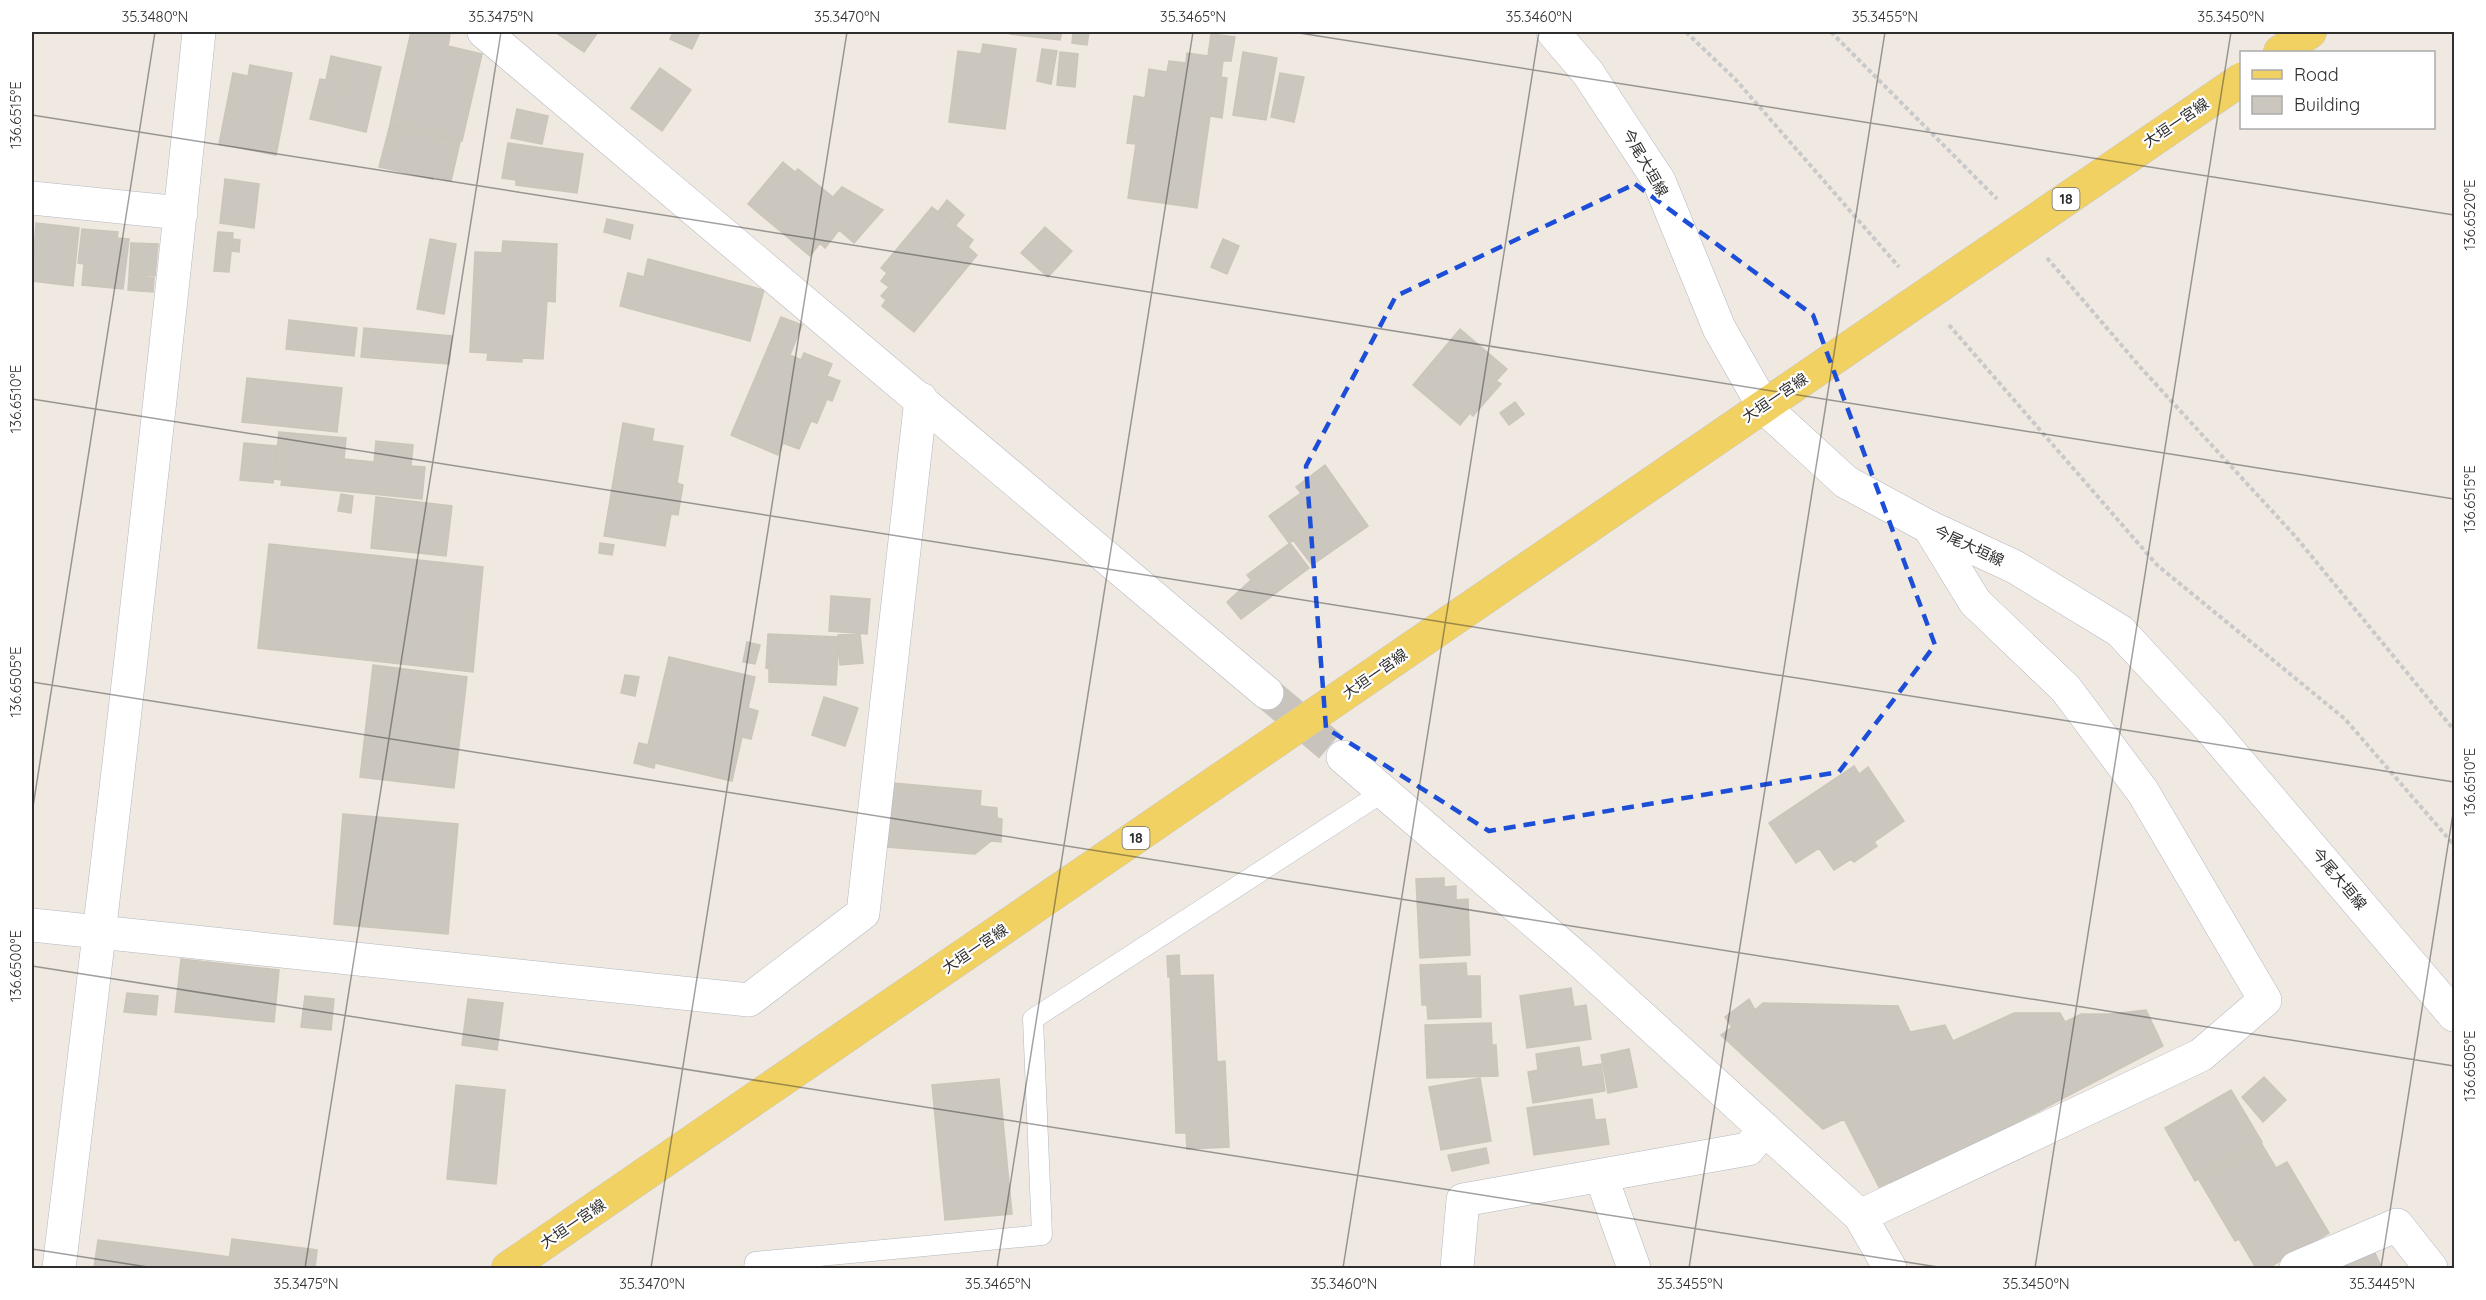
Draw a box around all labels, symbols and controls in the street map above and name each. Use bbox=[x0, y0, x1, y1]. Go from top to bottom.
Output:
text: 35.3480°N bbox=[121, 7, 189, 26]
text: 35.3475°N bbox=[468, 7, 534, 26]
text: 35.3470°N bbox=[814, 7, 880, 26]
text: 35.3465°N bbox=[1160, 7, 1226, 26]
text: 35.3460°N bbox=[1505, 7, 1573, 26]
text: 35.3455°N bbox=[1852, 7, 1918, 26]
text: 35.3450°N bbox=[2197, 7, 2265, 26]
legend bbox=[2240, 51, 2435, 129]
text: Road bbox=[2294, 63, 2339, 86]
text: 136.6515°E bbox=[6, 81, 25, 149]
text: Building bbox=[2294, 93, 2360, 116]
street label: 大垣一宮線 bbox=[2139, 94, 2212, 151]
street label: 今尾大垣線 bbox=[1618, 126, 1672, 200]
text: 136.6520°E bbox=[2460, 179, 2479, 251]
road number: 18 bbox=[2052, 188, 2080, 210]
text: 136.6510°E bbox=[6, 365, 25, 433]
street label: 大垣一宮線 bbox=[1738, 369, 1811, 426]
text: 136.6515°E bbox=[2460, 465, 2479, 533]
street label: 今尾大垣線 bbox=[1931, 521, 2007, 570]
street label: 大垣一宮線 bbox=[1339, 644, 1411, 703]
text: 136.6505°E bbox=[6, 646, 25, 718]
text: 136.6510°E bbox=[2460, 748, 2479, 816]
road number: 18 bbox=[1122, 827, 1150, 849]
street label: 今尾大垣線 bbox=[2308, 844, 2371, 914]
street label: 大垣一宮線 bbox=[938, 920, 1011, 977]
text: 136.6500°E bbox=[6, 930, 25, 1002]
text: 136.6505°E bbox=[2460, 1030, 2479, 1102]
street label: 大垣一宮線 bbox=[536, 1195, 609, 1252]
text: 35.3475°N bbox=[273, 1274, 339, 1293]
text: 35.3470°N bbox=[619, 1274, 685, 1293]
text: 35.3465°N bbox=[965, 1274, 1031, 1293]
text: 35.3460°N bbox=[1310, 1274, 1378, 1293]
text: 35.3455°N bbox=[1657, 1274, 1723, 1293]
text: 35.3450°N bbox=[2002, 1274, 2070, 1293]
text: 35.3445°N bbox=[2349, 1274, 2415, 1293]

